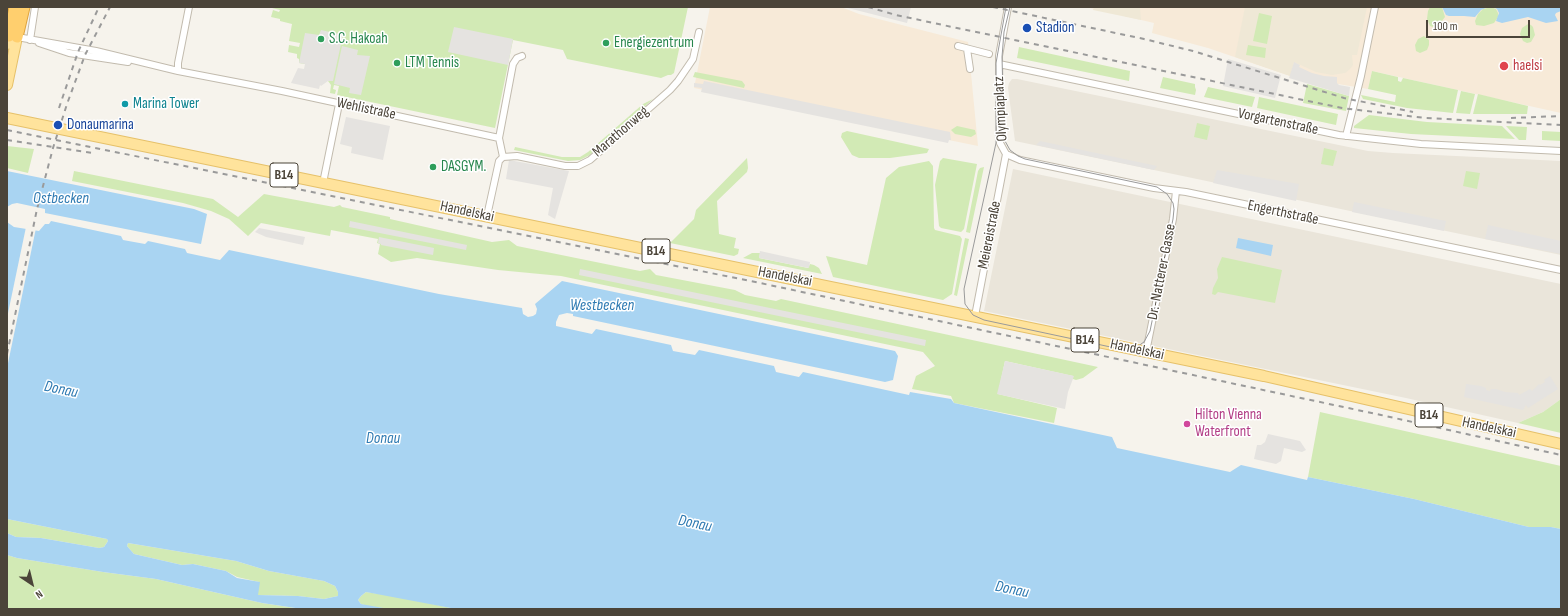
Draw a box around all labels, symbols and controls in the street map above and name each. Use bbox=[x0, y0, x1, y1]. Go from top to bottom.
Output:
scale bar bbox=[1428, 12, 1532, 38]
place label: Stadion bbox=[1036, 19, 1074, 37]
text: 100 m bbox=[1433, 19, 1458, 34]
marker: Stadion bbox=[1021, 22, 1033, 34]
place label: S.C. Hakoah bbox=[329, 30, 388, 48]
marker: S.C. Hakoah bbox=[316, 34, 326, 44]
place label: Energiezentrum bbox=[614, 34, 694, 52]
marker: Energiezentrum bbox=[601, 38, 611, 48]
place label: LTM Tennis bbox=[405, 54, 459, 72]
place label: haelsi bbox=[1513, 57, 1542, 75]
marker: LTM Tennis bbox=[392, 58, 402, 68]
marker: haelsi bbox=[1498, 60, 1510, 72]
street label: Olympiaplatz bbox=[990, 76, 1012, 142]
street label: Wehlistraße bbox=[335, 94, 397, 124]
place label: Marina Tower bbox=[133, 95, 199, 113]
marker: Marina Tower bbox=[120, 99, 130, 109]
street label: Marathonweg bbox=[589, 103, 653, 161]
street label: Vorgartenstraße bbox=[1236, 105, 1320, 139]
place label: Donaumarina bbox=[67, 116, 134, 134]
marker: Donaumarina bbox=[52, 119, 64, 131]
place label: DASGYM. bbox=[441, 158, 486, 176]
marker: DASGYM. bbox=[428, 162, 438, 172]
road number: B14 bbox=[270, 163, 298, 187]
water label: Ostbecken bbox=[33, 189, 89, 209]
street label: Engerthstraße bbox=[1246, 197, 1320, 229]
street label: Handelskai bbox=[438, 198, 496, 226]
street label: Meiereistraße bbox=[975, 200, 1005, 270]
street label: Dr.-Natterer-Gasse bbox=[1144, 223, 1180, 321]
road number: B14 bbox=[642, 239, 670, 263]
street label: Handelskai bbox=[756, 263, 814, 291]
water label: Westbecken bbox=[570, 296, 634, 316]
road number: B14 bbox=[1071, 328, 1099, 352]
street label: Handelskai bbox=[1108, 336, 1166, 364]
water label: Donau bbox=[42, 377, 80, 403]
road number: B14 bbox=[1415, 403, 1443, 427]
place label: Hilton Vienna Waterfront bbox=[1195, 406, 1262, 441]
street label: Handelskai bbox=[1460, 414, 1518, 442]
marker: Hilton Vienna Waterfront bbox=[1182, 419, 1192, 429]
water label: Donau bbox=[366, 429, 400, 449]
water label: Donau bbox=[676, 511, 714, 537]
north arrow bbox=[12, 564, 52, 604]
water label: Donau bbox=[993, 577, 1031, 603]
text: N bbox=[33, 587, 45, 601]

